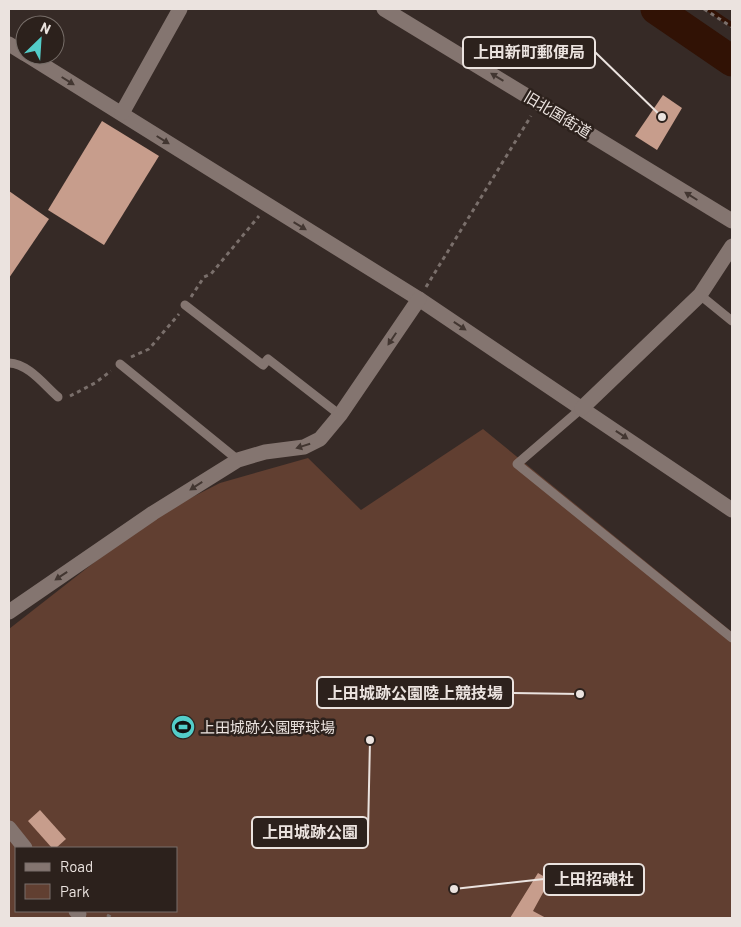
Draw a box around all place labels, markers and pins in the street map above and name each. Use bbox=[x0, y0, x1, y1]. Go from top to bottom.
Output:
callout: 上田新町郵便局 bbox=[463, 37, 595, 68]
callout: 上田城跡公園陸上競技場 bbox=[317, 677, 513, 708]
sports icon: 上田城跡公園野球場 bbox=[170, 714, 196, 740]
place label: 上田城跡公園野球場 bbox=[200, 718, 335, 736]
callout: 上田城跡公園 bbox=[252, 817, 368, 848]
callout: 上田招魂社 bbox=[544, 864, 644, 895]

